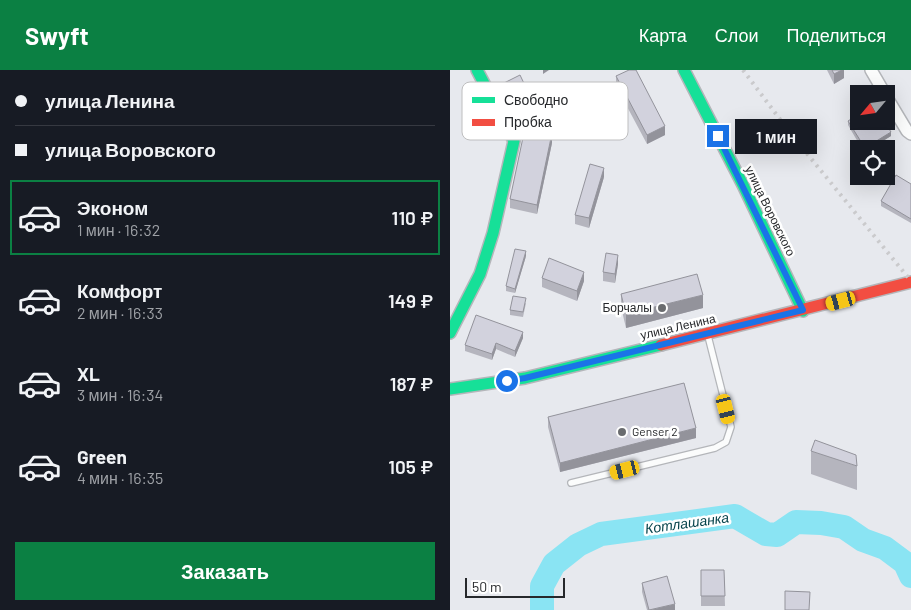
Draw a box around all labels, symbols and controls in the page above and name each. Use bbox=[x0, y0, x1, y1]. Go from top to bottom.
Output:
text: Swyft bbox=[25, 21, 89, 50]
text: Карта bbox=[639, 24, 687, 46]
text: Слои bbox=[715, 24, 759, 46]
text: Поделиться bbox=[787, 24, 886, 46]
legend bbox=[462, 82, 628, 140]
north arrow bbox=[850, 85, 895, 130]
map controls bbox=[850, 85, 895, 185]
text: улица Ленина bbox=[45, 89, 174, 112]
text: Свободно bbox=[504, 91, 569, 108]
text: Пробка bbox=[504, 113, 552, 130]
callout: 1 мин bbox=[736, 118, 818, 154]
route end bbox=[707, 125, 729, 147]
text: 1 мин bbox=[756, 127, 796, 146]
text: улица Воровского bbox=[45, 138, 216, 161]
button: locate bbox=[850, 140, 895, 185]
street label: улица Воровского bbox=[742, 163, 799, 259]
icon: car bbox=[17, 195, 62, 240]
text: Эконом bbox=[77, 196, 148, 219]
text: 110 ₽ bbox=[392, 206, 433, 229]
text: 1 мин · 16:32 bbox=[77, 220, 160, 239]
icon: car bbox=[17, 278, 62, 323]
text: Комфорт bbox=[77, 279, 162, 302]
text: 149 ₽ bbox=[388, 289, 433, 312]
car bbox=[824, 290, 857, 312]
place label: Борчалы bbox=[602, 300, 652, 315]
marker: Борчалы bbox=[656, 302, 668, 314]
text: 2 мин · 16:33 bbox=[77, 303, 163, 322]
street label: улица Ленина bbox=[639, 311, 717, 342]
icon: car bbox=[17, 361, 62, 406]
text: XL bbox=[77, 362, 100, 385]
route start bbox=[496, 370, 518, 392]
text: 187 ₽ bbox=[390, 372, 433, 395]
text: 3 мин · 16:34 bbox=[77, 385, 163, 404]
car bbox=[715, 393, 736, 425]
place label: Genser 2 bbox=[632, 424, 678, 438]
marker: Genser 2 bbox=[616, 426, 628, 438]
icon: car bbox=[17, 444, 62, 489]
text: Green bbox=[77, 445, 127, 468]
text: 105 ₽ bbox=[388, 455, 433, 478]
car bbox=[608, 459, 641, 481]
text: 4 мин · 16:35 bbox=[77, 468, 163, 487]
water label: Котлашанка bbox=[644, 508, 730, 537]
button: Заказать bbox=[15, 542, 435, 600]
scale bar bbox=[465, 575, 565, 598]
text: 50 m bbox=[472, 578, 501, 595]

